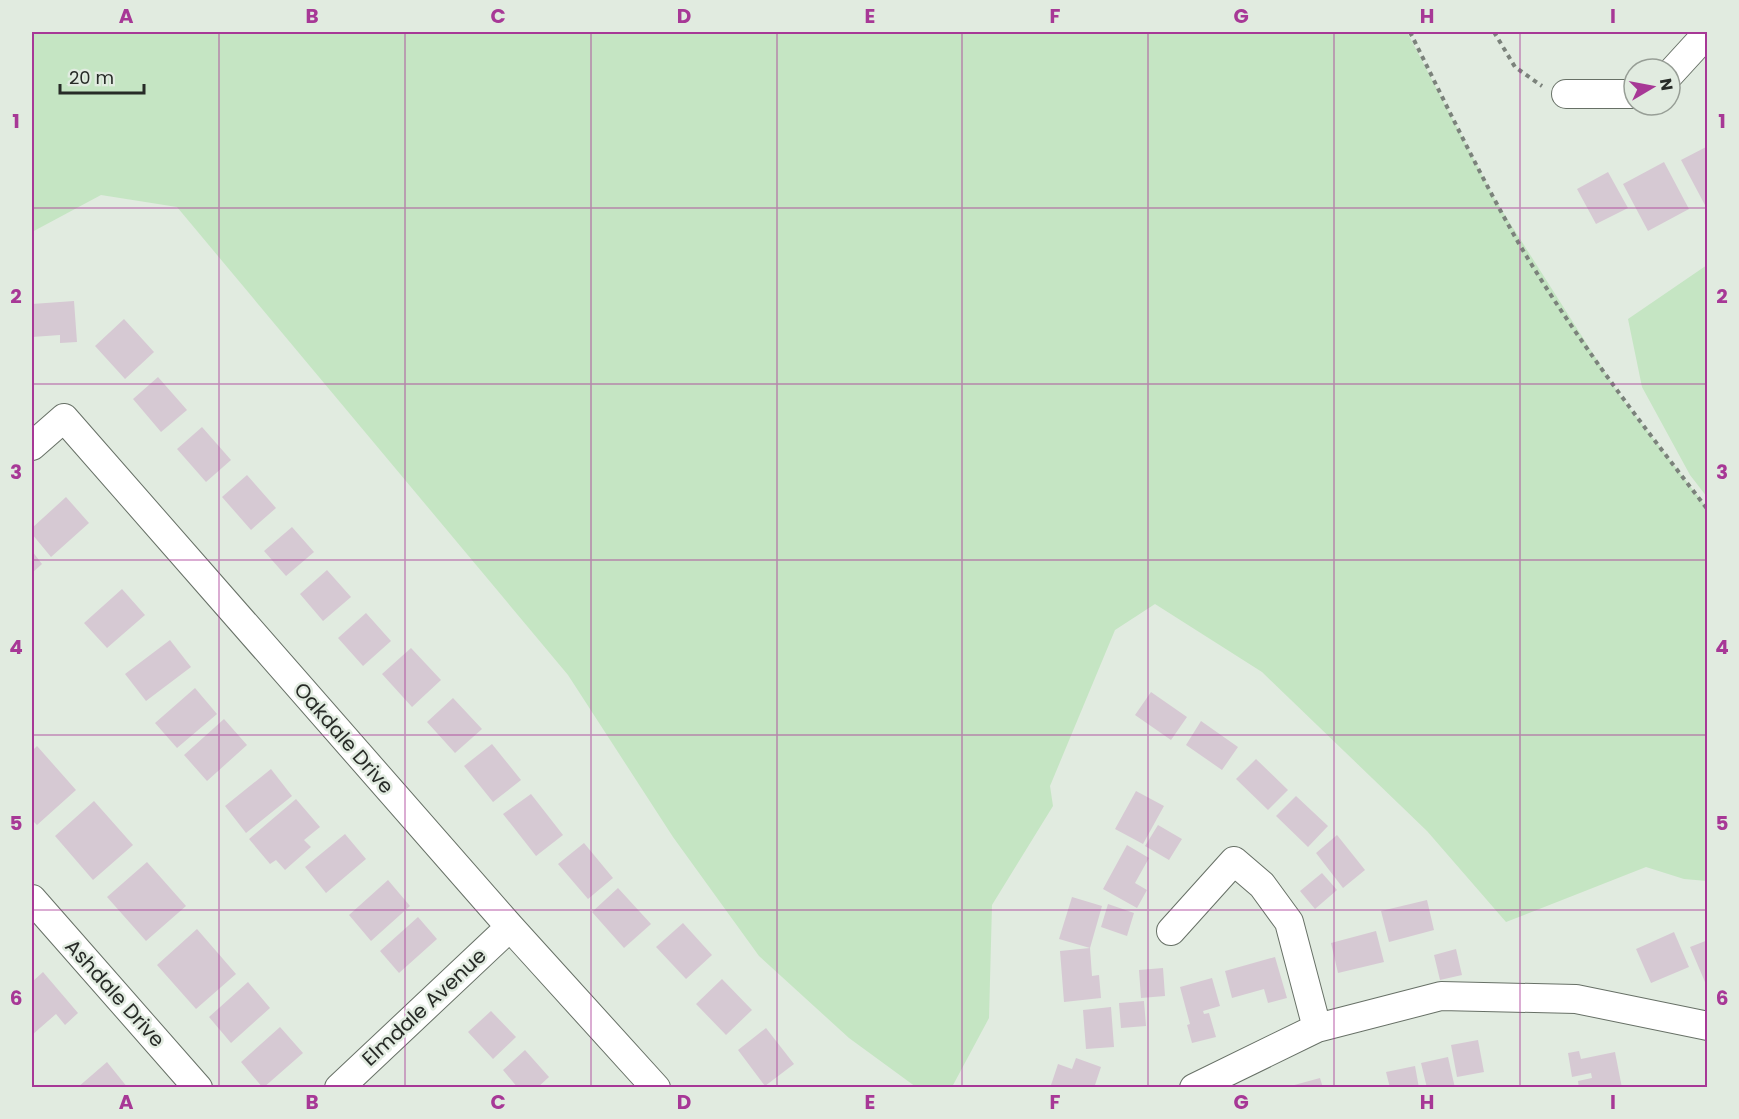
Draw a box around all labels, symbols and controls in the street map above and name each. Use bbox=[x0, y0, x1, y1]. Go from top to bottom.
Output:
text: A bbox=[119, 2, 134, 30]
text: B bbox=[305, 2, 319, 30]
text: C bbox=[490, 2, 506, 30]
text: D bbox=[677, 2, 691, 30]
text: E bbox=[865, 2, 875, 30]
text: F bbox=[1050, 2, 1061, 30]
text: G bbox=[1233, 2, 1249, 30]
text: H bbox=[1420, 2, 1434, 30]
text: I bbox=[1610, 2, 1616, 30]
scale bar bbox=[60, 57, 144, 95]
north arrow bbox=[1622, 57, 1682, 117]
text: 20 m bbox=[69, 65, 114, 90]
text: N bbox=[1654, 77, 1679, 92]
text: 1 bbox=[12, 107, 20, 135]
text: 1 bbox=[1718, 107, 1726, 135]
text: 2 bbox=[10, 282, 22, 310]
text: 2 bbox=[1716, 282, 1728, 310]
text: 3 bbox=[10, 458, 22, 486]
text: 3 bbox=[1716, 458, 1728, 486]
text: 4 bbox=[9, 633, 23, 661]
text: 4 bbox=[1715, 633, 1729, 661]
street label: Oakdale Drive bbox=[288, 676, 400, 800]
text: 5 bbox=[10, 809, 23, 837]
text: 5 bbox=[1716, 809, 1729, 837]
street label: Ashdale Drive bbox=[59, 933, 171, 1053]
street label: Elmdale Avenue bbox=[356, 942, 492, 1072]
text: 6 bbox=[10, 984, 22, 1012]
text: 6 bbox=[1716, 984, 1728, 1012]
text: A bbox=[119, 1088, 134, 1116]
text: B bbox=[305, 1088, 319, 1116]
text: C bbox=[490, 1088, 506, 1116]
text: D bbox=[677, 1088, 691, 1116]
text: E bbox=[865, 1088, 875, 1116]
text: F bbox=[1050, 1088, 1061, 1116]
text: G bbox=[1233, 1088, 1249, 1116]
text: H bbox=[1420, 1088, 1434, 1116]
text: I bbox=[1610, 1088, 1616, 1116]

